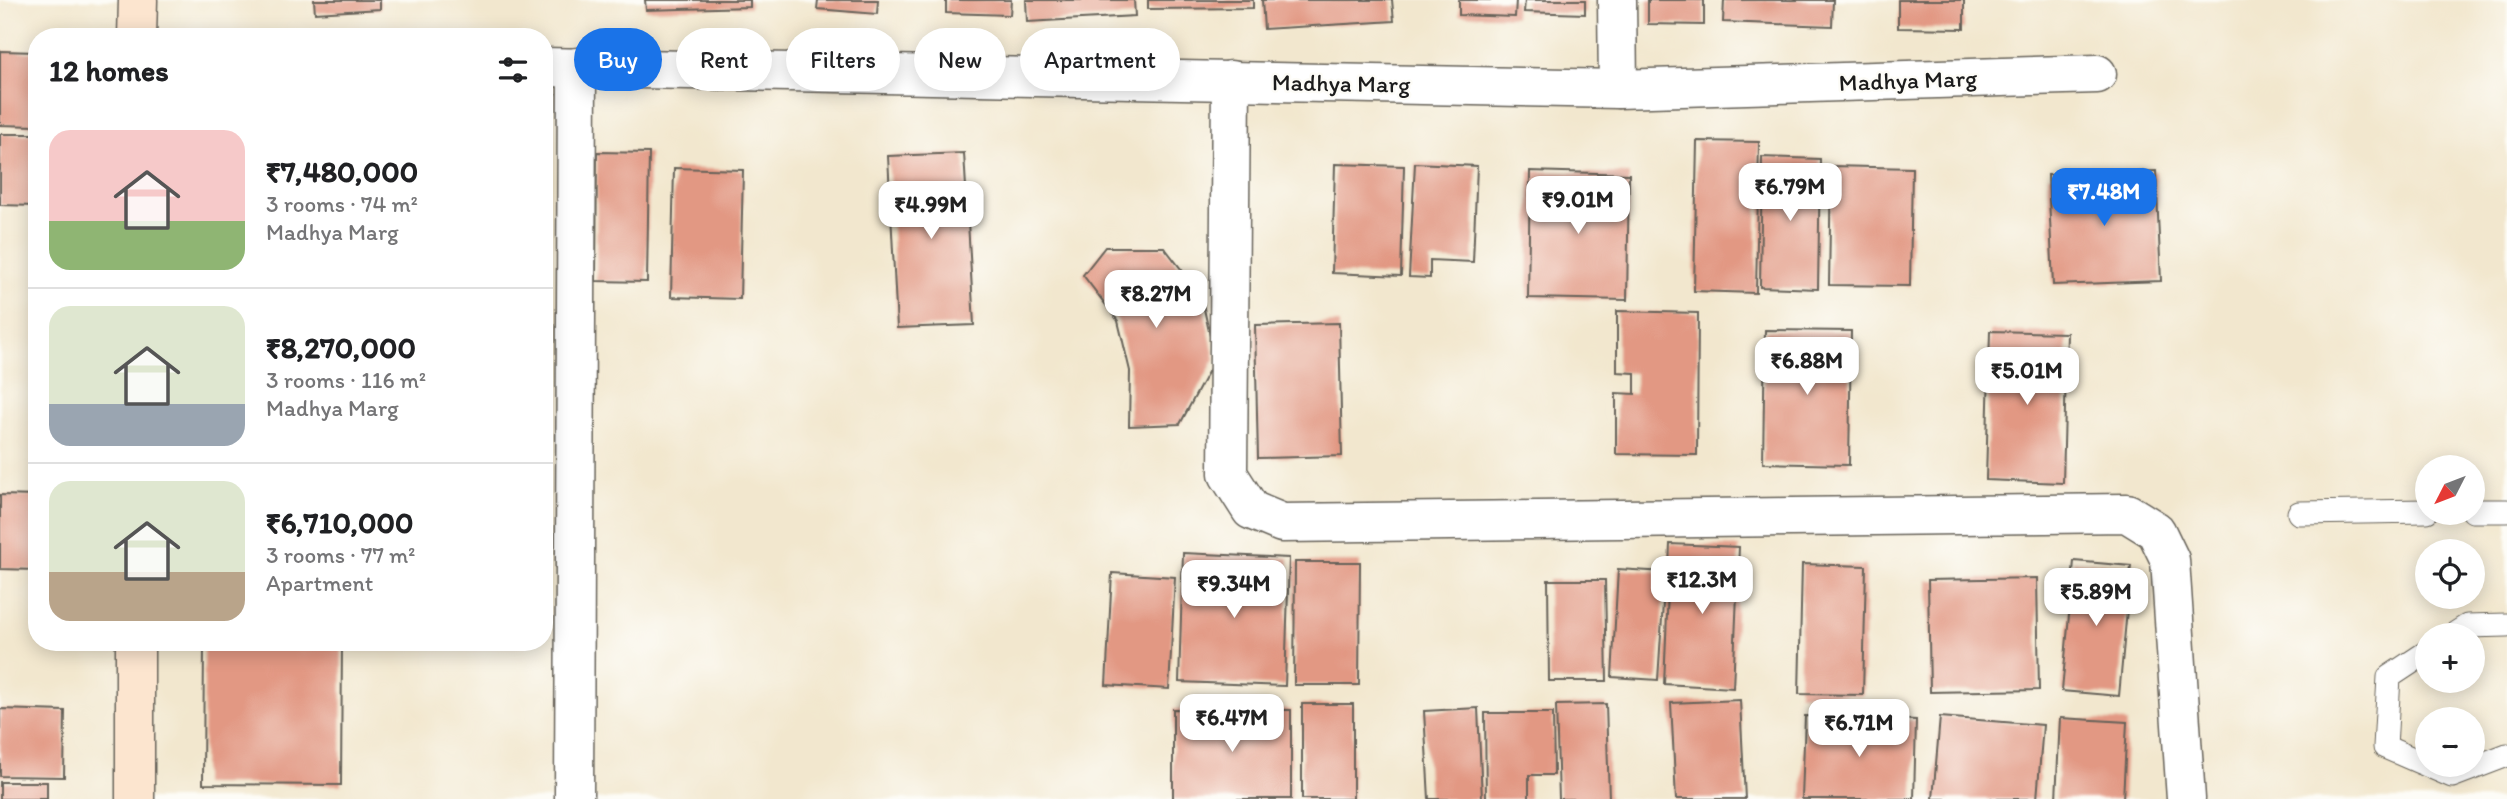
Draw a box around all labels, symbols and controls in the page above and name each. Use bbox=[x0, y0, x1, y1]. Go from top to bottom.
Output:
chip: Buy bbox=[574, 28, 662, 91]
chip: Rent bbox=[676, 28, 772, 91]
chip: Filters bbox=[786, 28, 900, 91]
chip: New bbox=[914, 28, 1006, 91]
chip: Apartment bbox=[1020, 28, 1180, 91]
icon: filters bbox=[494, 51, 532, 89]
text: 12 homes bbox=[49, 52, 169, 89]
street label: Madhya Marg bbox=[1838, 63, 1979, 97]
street label: Madhya Marg bbox=[1272, 67, 1411, 99]
text: ₹7,480,000 bbox=[266, 153, 418, 190]
icon: home bbox=[105, 158, 189, 242]
pin: ₹6.79M bbox=[1733, 164, 1847, 223]
pin: ₹7.48M bbox=[2047, 168, 2161, 228]
text: ₹6.79M bbox=[1755, 172, 1825, 200]
pin: ₹9.01M bbox=[1521, 176, 1635, 236]
text: ₹7.48M bbox=[2068, 177, 2140, 205]
pin: ₹4.99M bbox=[874, 182, 988, 241]
text: ₹9.01M bbox=[1542, 185, 1614, 213]
text: 3 rooms · 74 m² bbox=[266, 190, 418, 218]
text: ₹4.99M bbox=[895, 190, 967, 218]
text: Madhya Marg bbox=[266, 218, 399, 246]
pin: ₹8.27M bbox=[1099, 270, 1213, 330]
text: ₹8.27M bbox=[1120, 279, 1192, 307]
text: ₹8,270,000 bbox=[266, 329, 416, 366]
icon: home bbox=[105, 334, 189, 418]
pin: ₹6.88M bbox=[1750, 338, 1864, 397]
text: ₹6.88M bbox=[1771, 346, 1843, 374]
pin: ₹5.01M bbox=[1970, 348, 2084, 407]
text: ₹5.01M bbox=[1991, 356, 2063, 384]
text: 3 rooms · 116 m² bbox=[266, 366, 426, 394]
text: Madhya Marg bbox=[266, 394, 399, 422]
north arrow bbox=[2415, 455, 2485, 525]
map controls bbox=[2415, 455, 2485, 777]
text: ₹6,710,000 bbox=[266, 504, 413, 541]
icon: home bbox=[105, 509, 189, 593]
button: locate bbox=[2415, 539, 2485, 609]
text: 3 rooms · 77 m² bbox=[266, 541, 416, 569]
pin: ₹12.3M bbox=[1645, 556, 1759, 616]
pin: ₹9.34M bbox=[1177, 560, 1291, 620]
text: ₹12.3M bbox=[1667, 565, 1737, 593]
pin: ₹5.89M bbox=[2039, 568, 2153, 628]
text: Apartment bbox=[266, 569, 373, 597]
text: ₹9.34M bbox=[1197, 569, 1271, 597]
text: ₹5.89M bbox=[2060, 577, 2132, 605]
button: + bbox=[2415, 623, 2485, 693]
pin: ₹6.47M bbox=[1175, 694, 1289, 754]
pin: ₹6.71M bbox=[1802, 700, 1916, 759]
text: ₹6.47M bbox=[1196, 703, 1268, 731]
button: − bbox=[2415, 707, 2485, 777]
text: ₹6.71M bbox=[1824, 708, 1894, 736]

